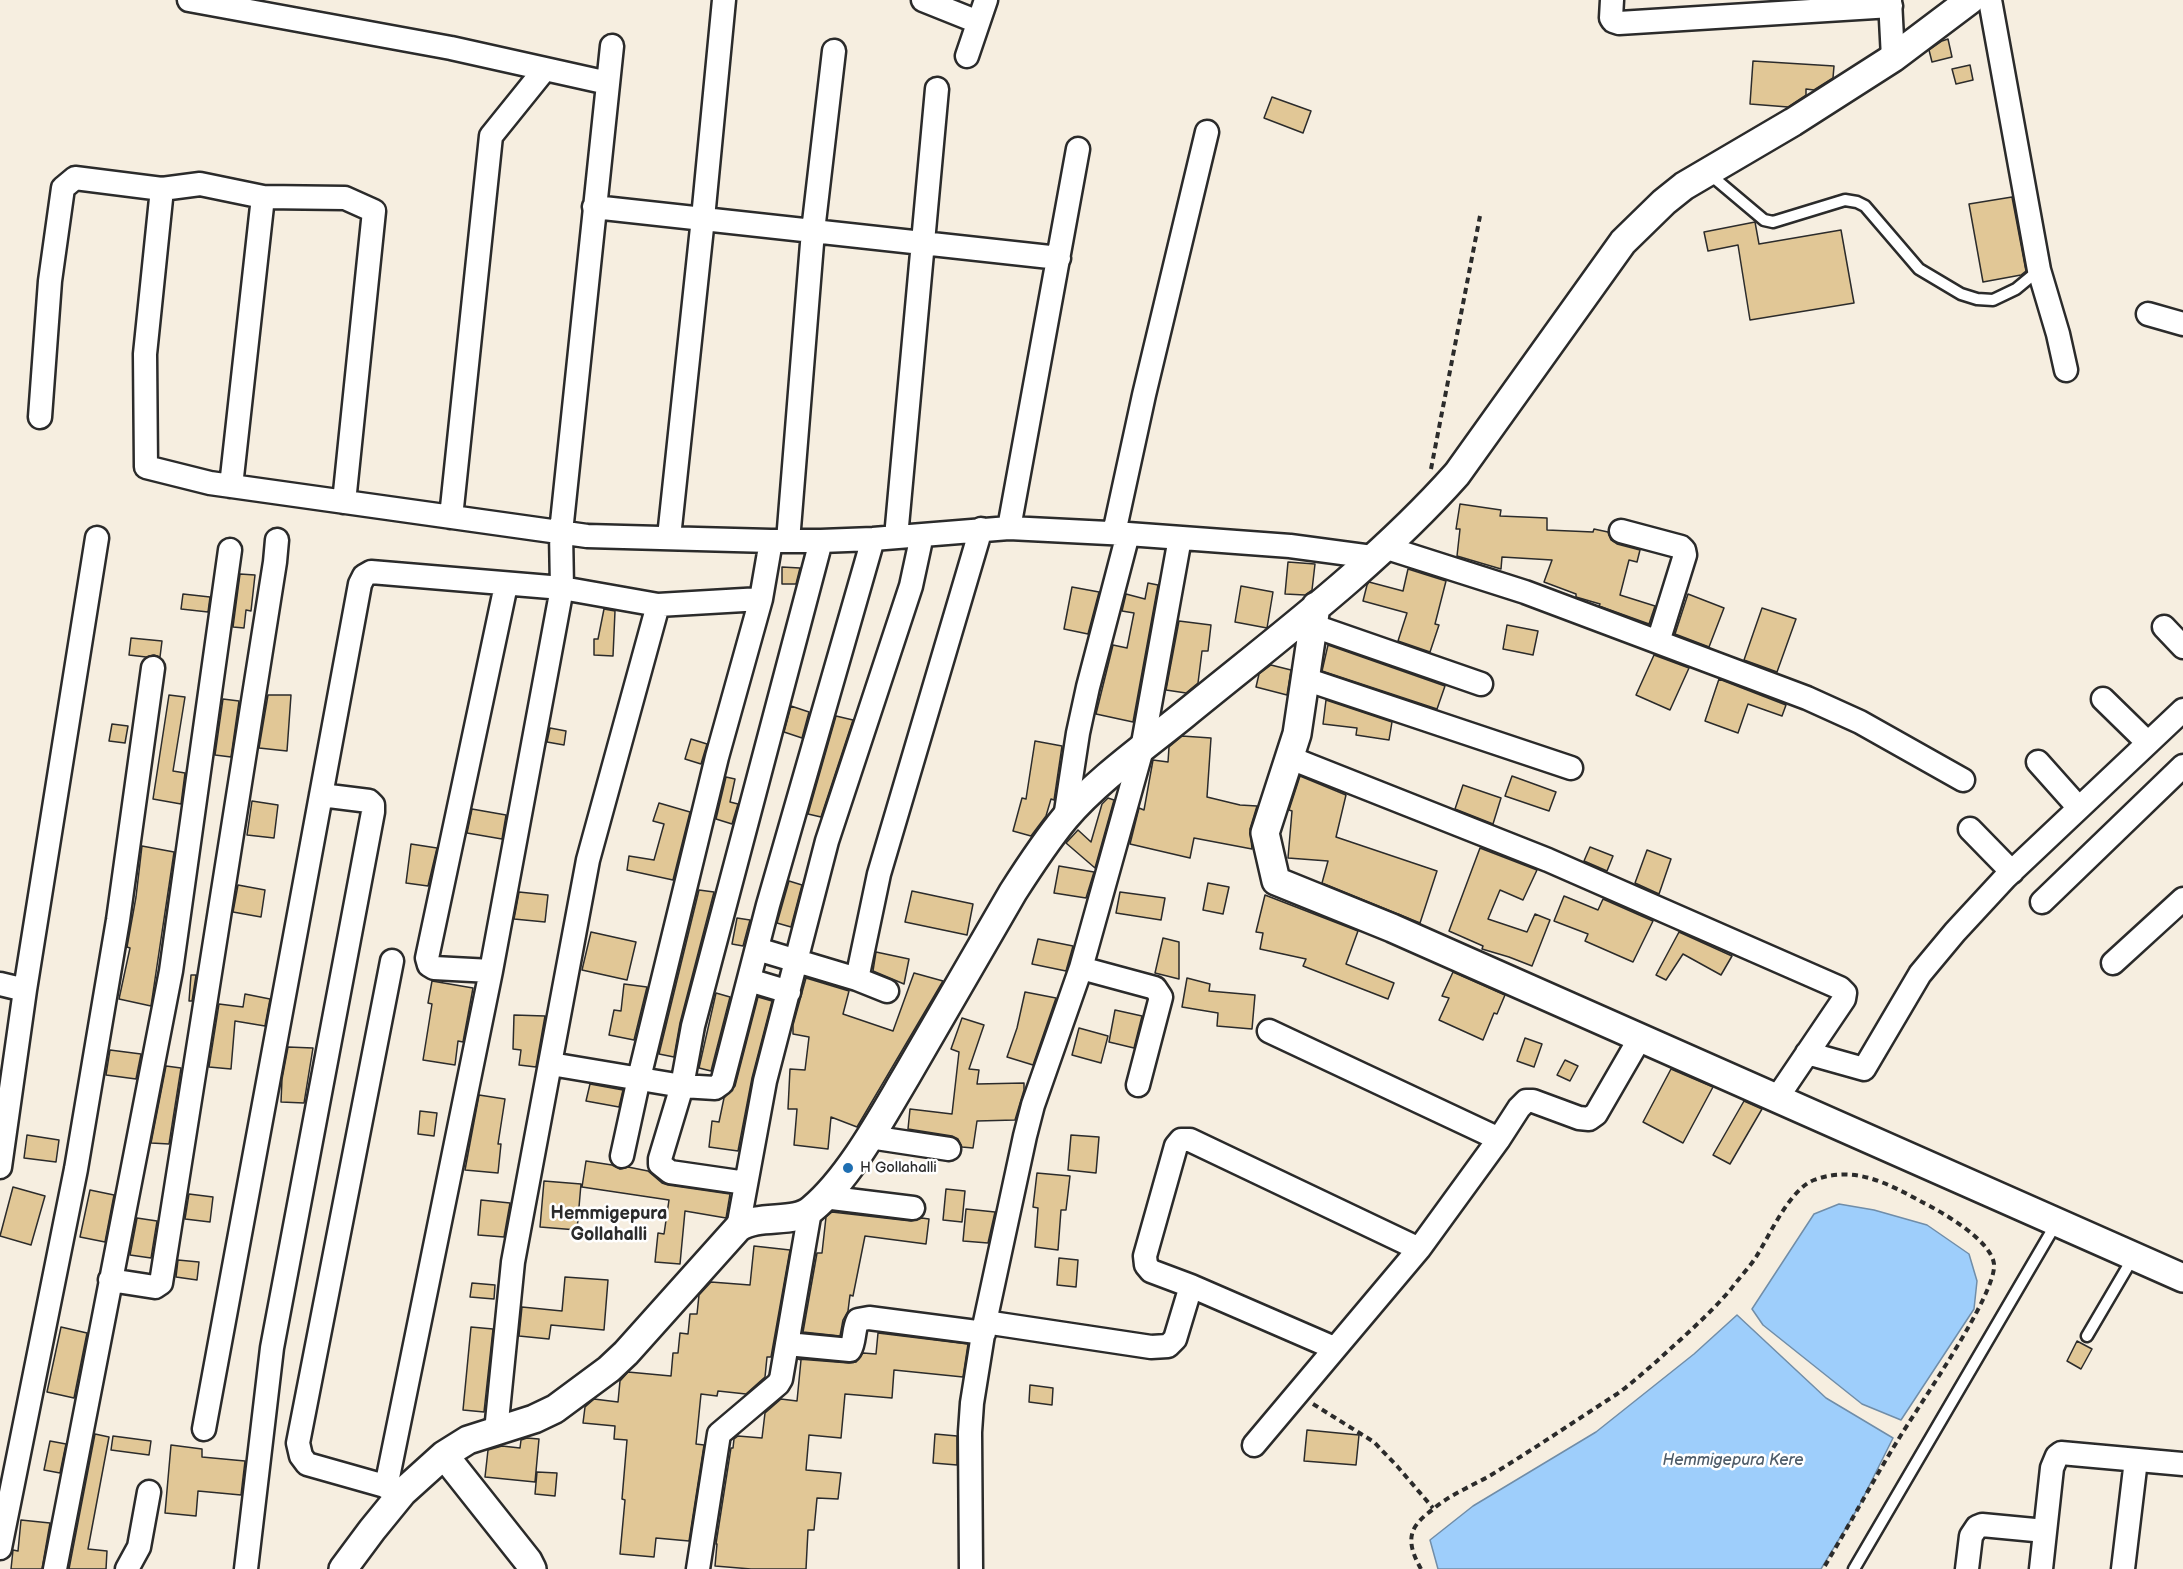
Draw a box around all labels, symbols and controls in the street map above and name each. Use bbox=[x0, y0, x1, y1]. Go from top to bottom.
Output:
place label: H Gollahalli bbox=[860, 1159, 937, 1177]
marker: H Gollahalli bbox=[841, 1161, 855, 1175]
district label: Hemmigepura Gollahalli bbox=[551, 1203, 667, 1246]
water label: Hemmigepura Kere bbox=[1663, 1451, 1803, 1471]

